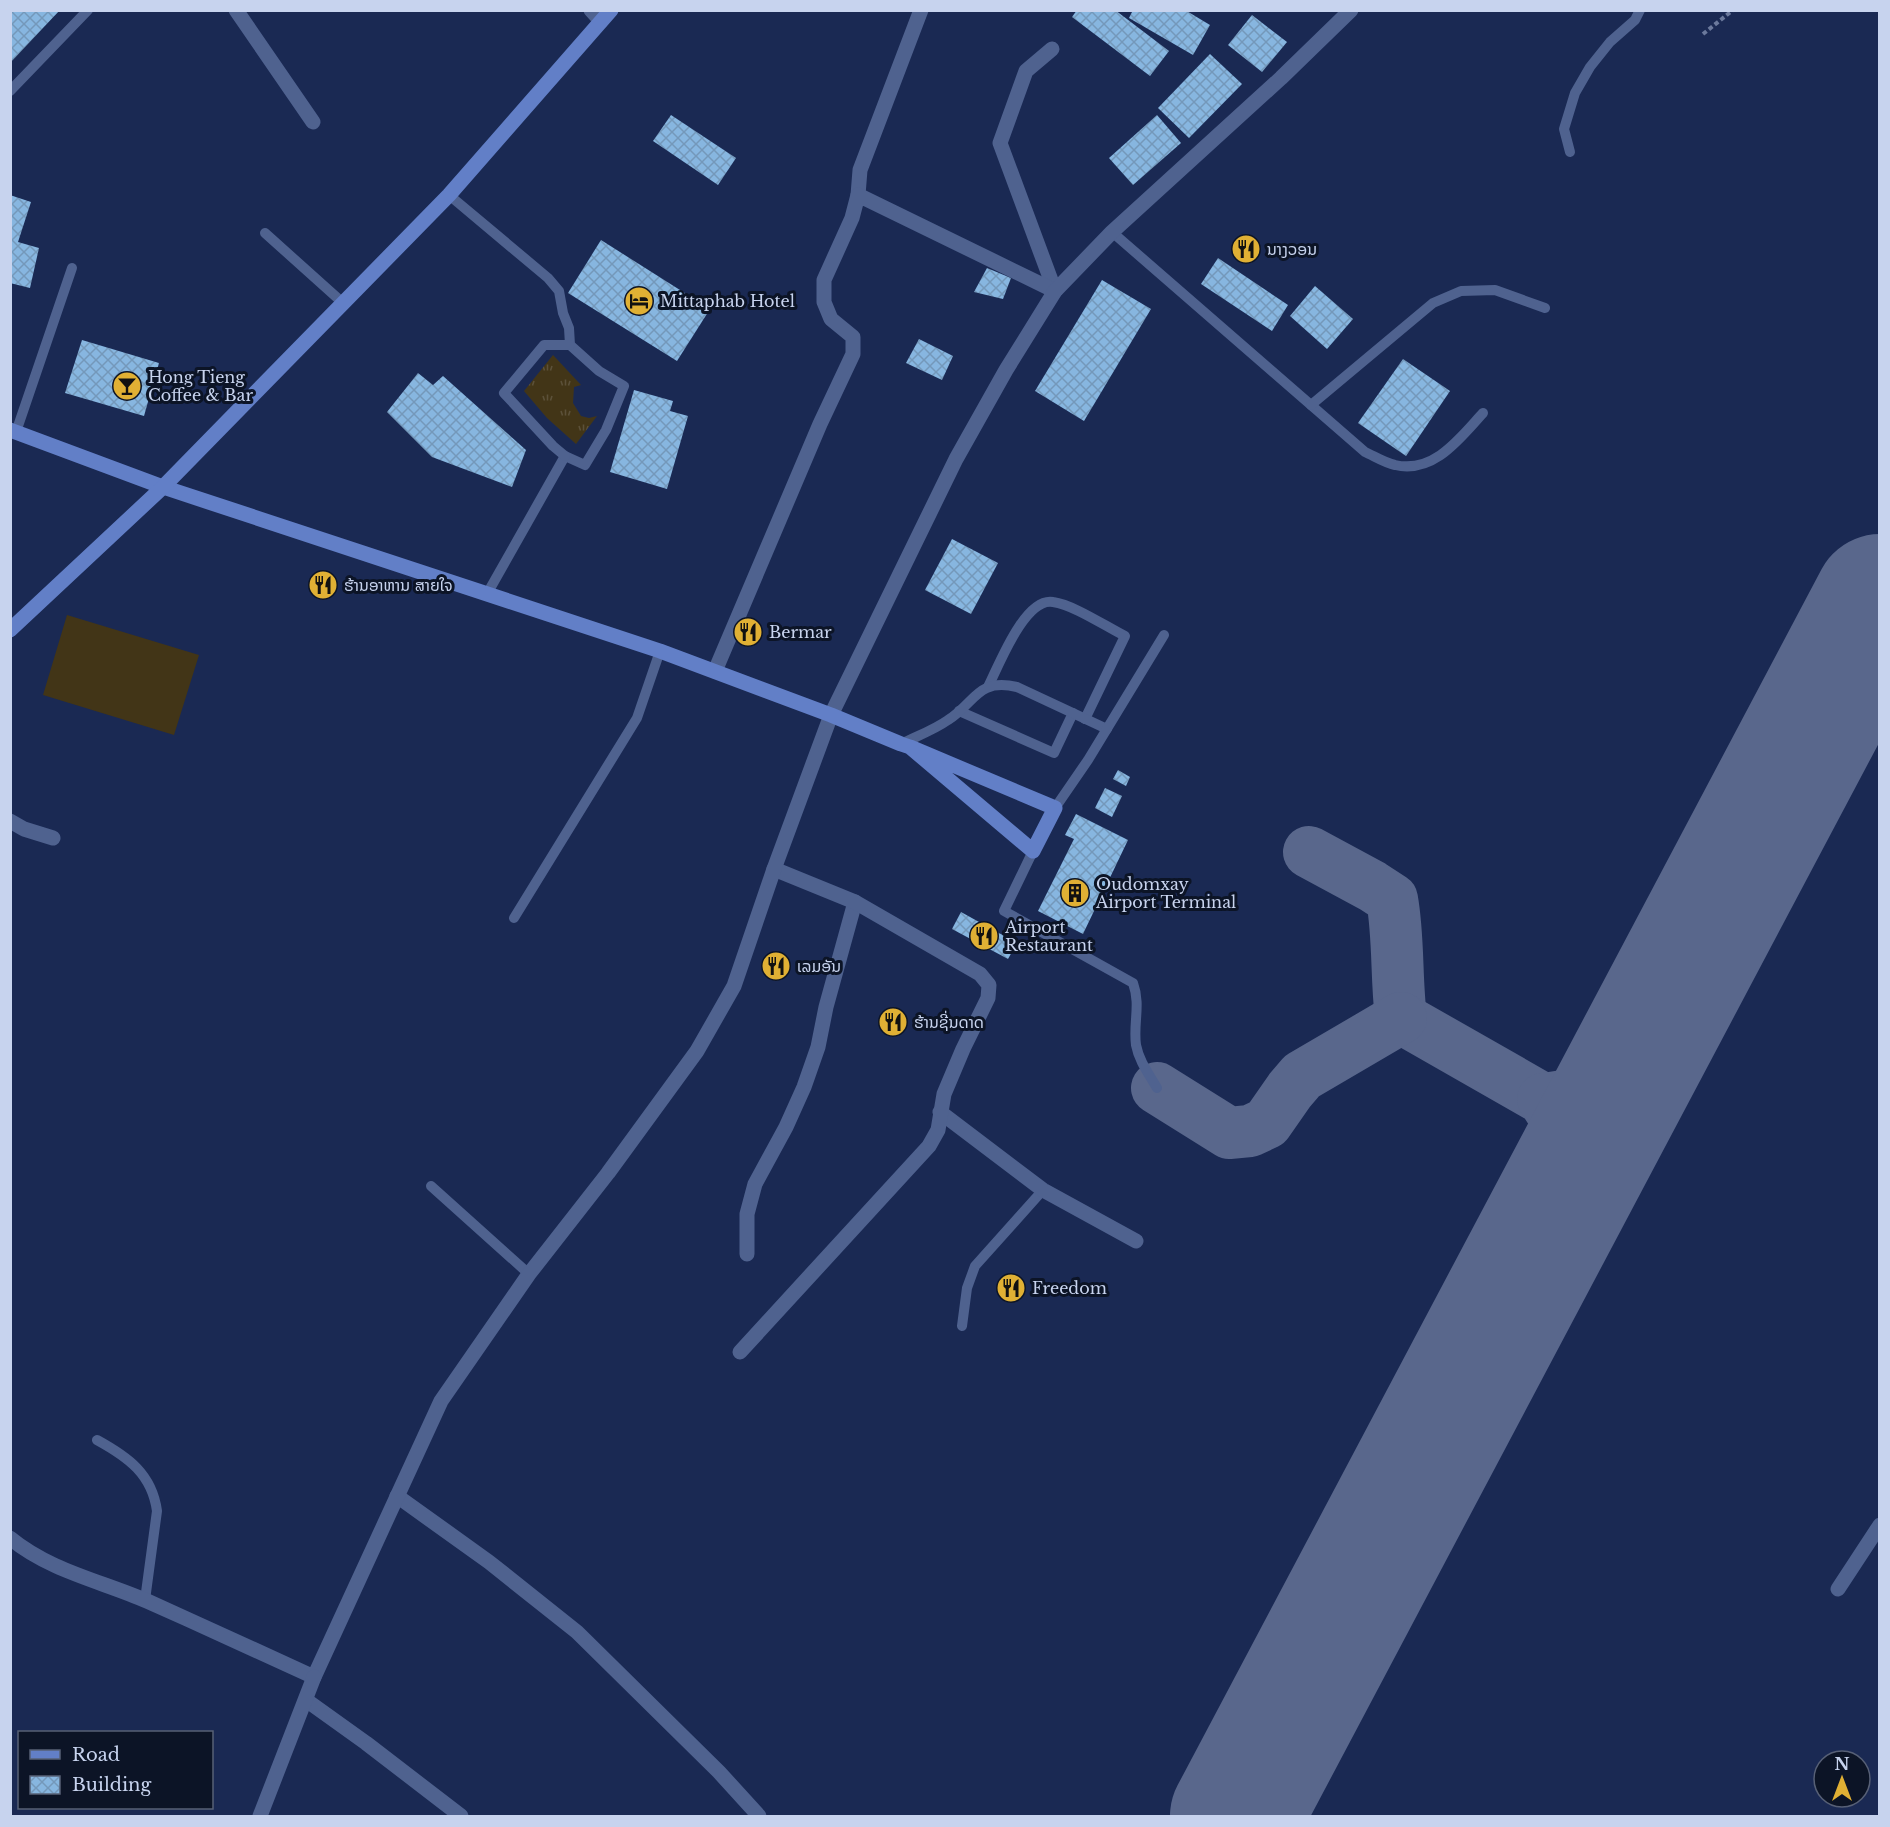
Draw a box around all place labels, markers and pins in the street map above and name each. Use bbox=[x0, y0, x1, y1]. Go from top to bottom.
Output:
restaurant icon: ນາງວອນ bbox=[1230, 233, 1262, 265]
place label: ນາງວອນ bbox=[1267, 239, 1317, 259]
hotel icon: Mittaphab Hotel bbox=[623, 285, 655, 317]
place label: Mittaphab Hotel bbox=[660, 291, 795, 311]
place label: Hong Tieng Coffee & Bar bbox=[148, 367, 253, 405]
bar icon: Hong Tieng Coffee & Bar bbox=[111, 370, 143, 402]
restaurant icon: ຮ້ານອາຫານ ສາຍໃຈ bbox=[307, 569, 339, 601]
place label: ຮ້ານອາຫານ ສາຍໃຈ bbox=[344, 575, 453, 595]
restaurant icon: Bermar bbox=[732, 616, 764, 648]
place label: Bermar bbox=[769, 622, 832, 642]
place label: Oudomxay Airport Terminal bbox=[1095, 874, 1236, 912]
building icon: Oudomxay Airport Terminal bbox=[1059, 877, 1091, 909]
place label: Airport Restaurant bbox=[1004, 917, 1093, 955]
restaurant icon: Airport Restaurant bbox=[968, 920, 1000, 952]
restaurant icon: ເລມອັນ bbox=[760, 950, 792, 982]
place label: ເລມອັນ bbox=[797, 956, 841, 976]
restaurant icon: ຮ້ານຊີ່ນດາດ bbox=[877, 1006, 909, 1038]
place label: ຮ້ານຊີ່ນດາດ bbox=[914, 1010, 984, 1032]
restaurant icon: Freedom bbox=[995, 1272, 1027, 1304]
place label: Freedom bbox=[1032, 1278, 1107, 1298]

